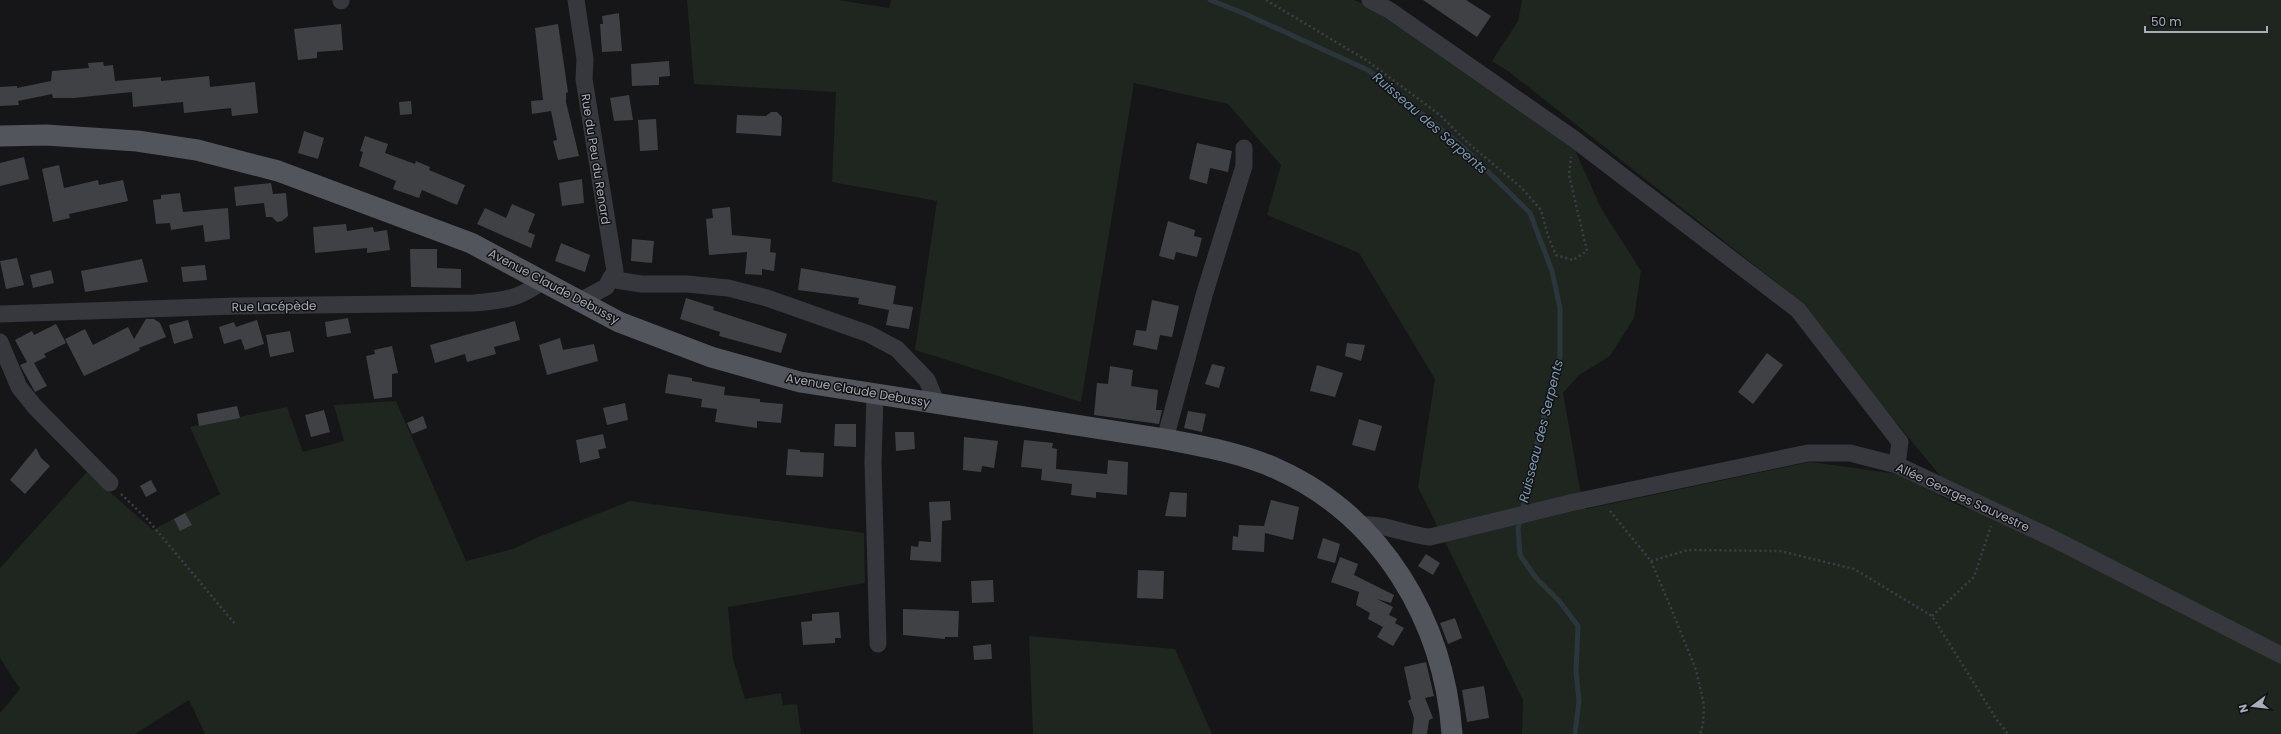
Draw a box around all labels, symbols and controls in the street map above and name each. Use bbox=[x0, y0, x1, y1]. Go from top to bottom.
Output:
scale bar bbox=[2145, 8, 2267, 34]
text: 50 m bbox=[2151, 13, 2182, 30]
water label: Ruisseau des Serpents bbox=[1368, 68, 1492, 178]
street label: Rue du Peu du Renard bbox=[577, 92, 615, 226]
street label: Avenue Claude Debussy bbox=[486, 244, 623, 328]
street label: Rue Lacépède bbox=[231, 297, 317, 315]
water label: Ruisseau des Serpents bbox=[1514, 357, 1568, 504]
street label: Avenue Claude Debussy bbox=[785, 369, 932, 411]
street label: Allée Georges Sauvestre bbox=[1893, 459, 2033, 535]
north arrow bbox=[2233, 686, 2273, 726]
text: N bbox=[2235, 703, 2252, 715]

